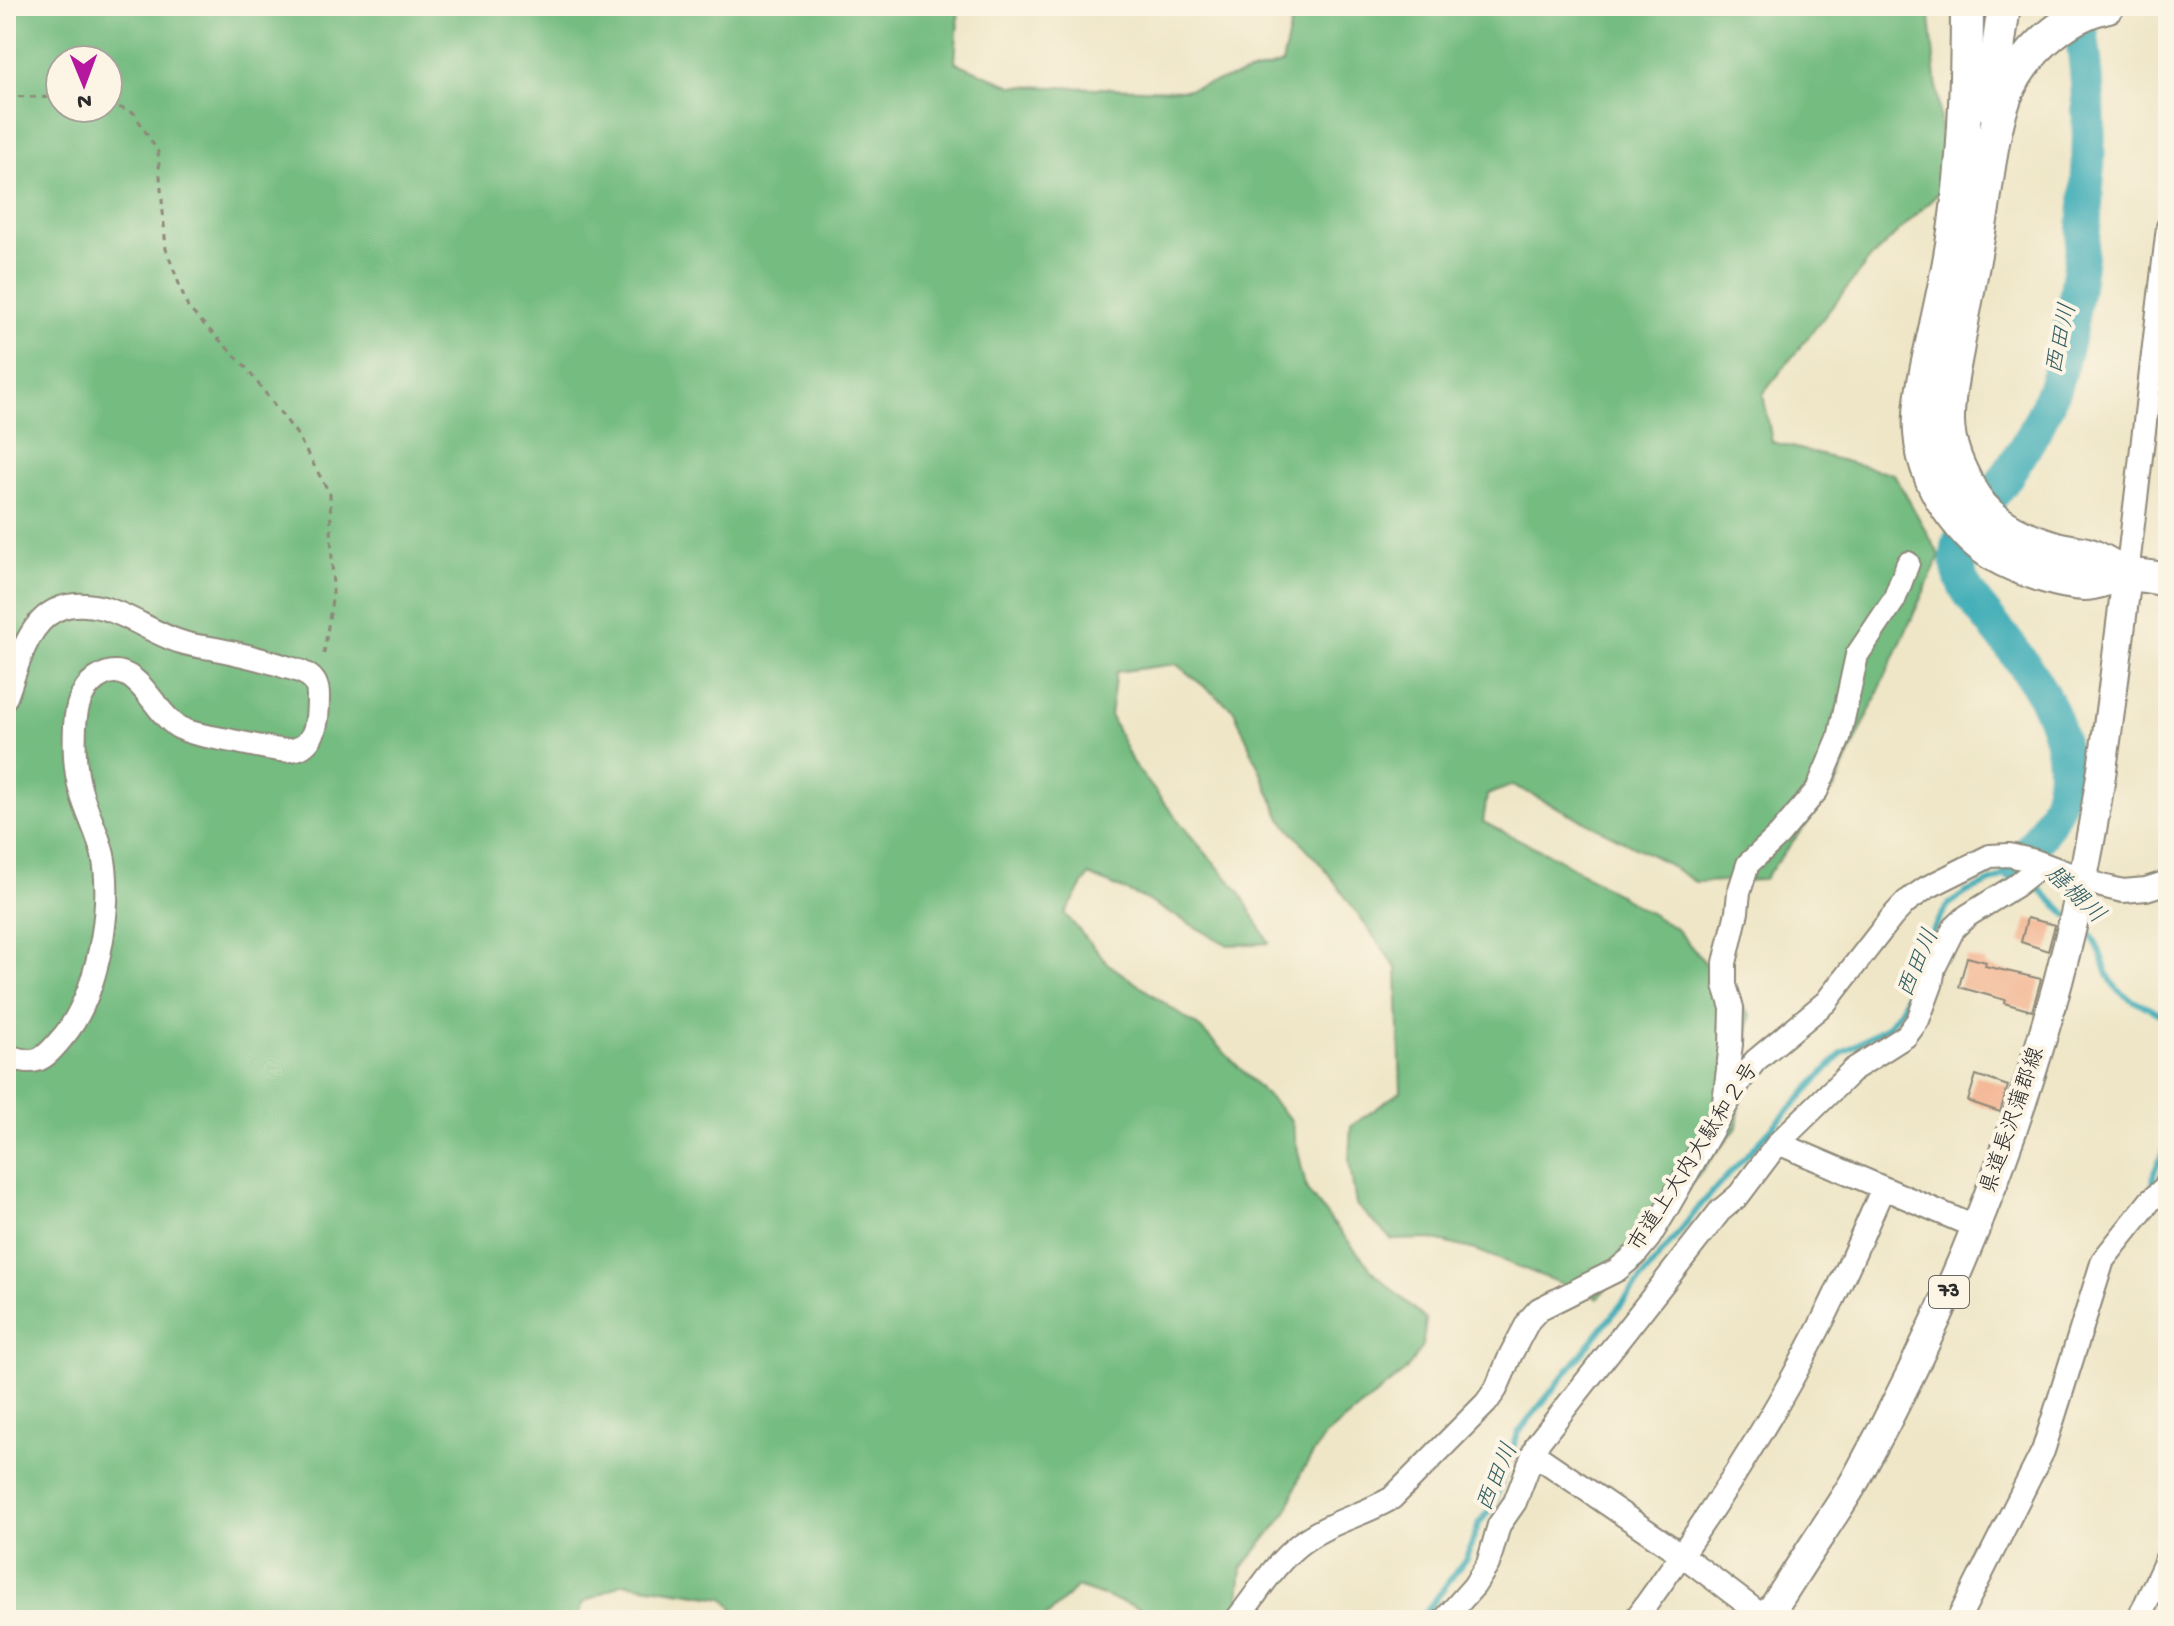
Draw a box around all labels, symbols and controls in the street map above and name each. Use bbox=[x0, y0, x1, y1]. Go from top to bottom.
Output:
north arrow bbox=[44, 44, 124, 124]
text: N bbox=[77, 87, 92, 113]
water label: 西田川 bbox=[2041, 301, 2085, 377]
water label: 膳棚川 bbox=[2038, 860, 2111, 931]
water label: 西田川 bbox=[1893, 925, 1947, 1003]
street label: 県道長沢蒲郡線 bbox=[1976, 1044, 2051, 1198]
street label: 市道上大内大駄和２号 bbox=[1623, 1058, 1766, 1257]
road number: 73 bbox=[1929, 1276, 1969, 1308]
water label: 西田川 bbox=[1472, 1439, 1526, 1517]

